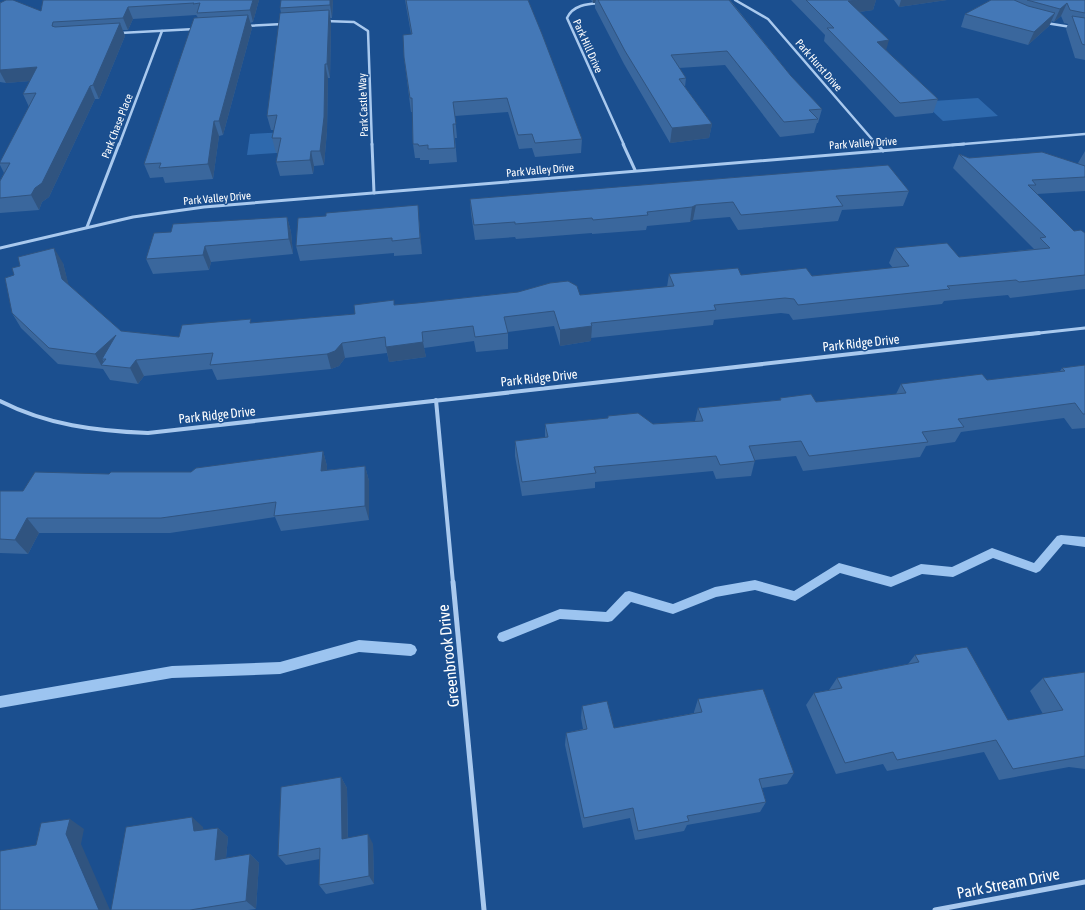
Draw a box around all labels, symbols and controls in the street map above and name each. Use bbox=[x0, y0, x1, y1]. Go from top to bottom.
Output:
street label: Park Hill Drive bbox=[571, 17, 605, 75]
street label: Park Hurst Drive bbox=[793, 37, 845, 93]
street label: Park Castle Way bbox=[356, 73, 370, 137]
street label: Park Chase Place bbox=[99, 92, 135, 160]
street label: Park Valley Drive bbox=[829, 135, 897, 151]
street label: Park Valley Drive bbox=[506, 161, 574, 179]
street label: Park Valley Drive bbox=[183, 189, 251, 207]
street label: Park Ridge Drive bbox=[822, 331, 900, 355]
street label: Park Ridge Drive bbox=[500, 366, 578, 390]
street label: Park Ridge Drive bbox=[178, 403, 256, 427]
street label: Greenbrook Drive bbox=[434, 604, 462, 708]
street label: Park Stream Drive bbox=[955, 864, 1061, 902]

